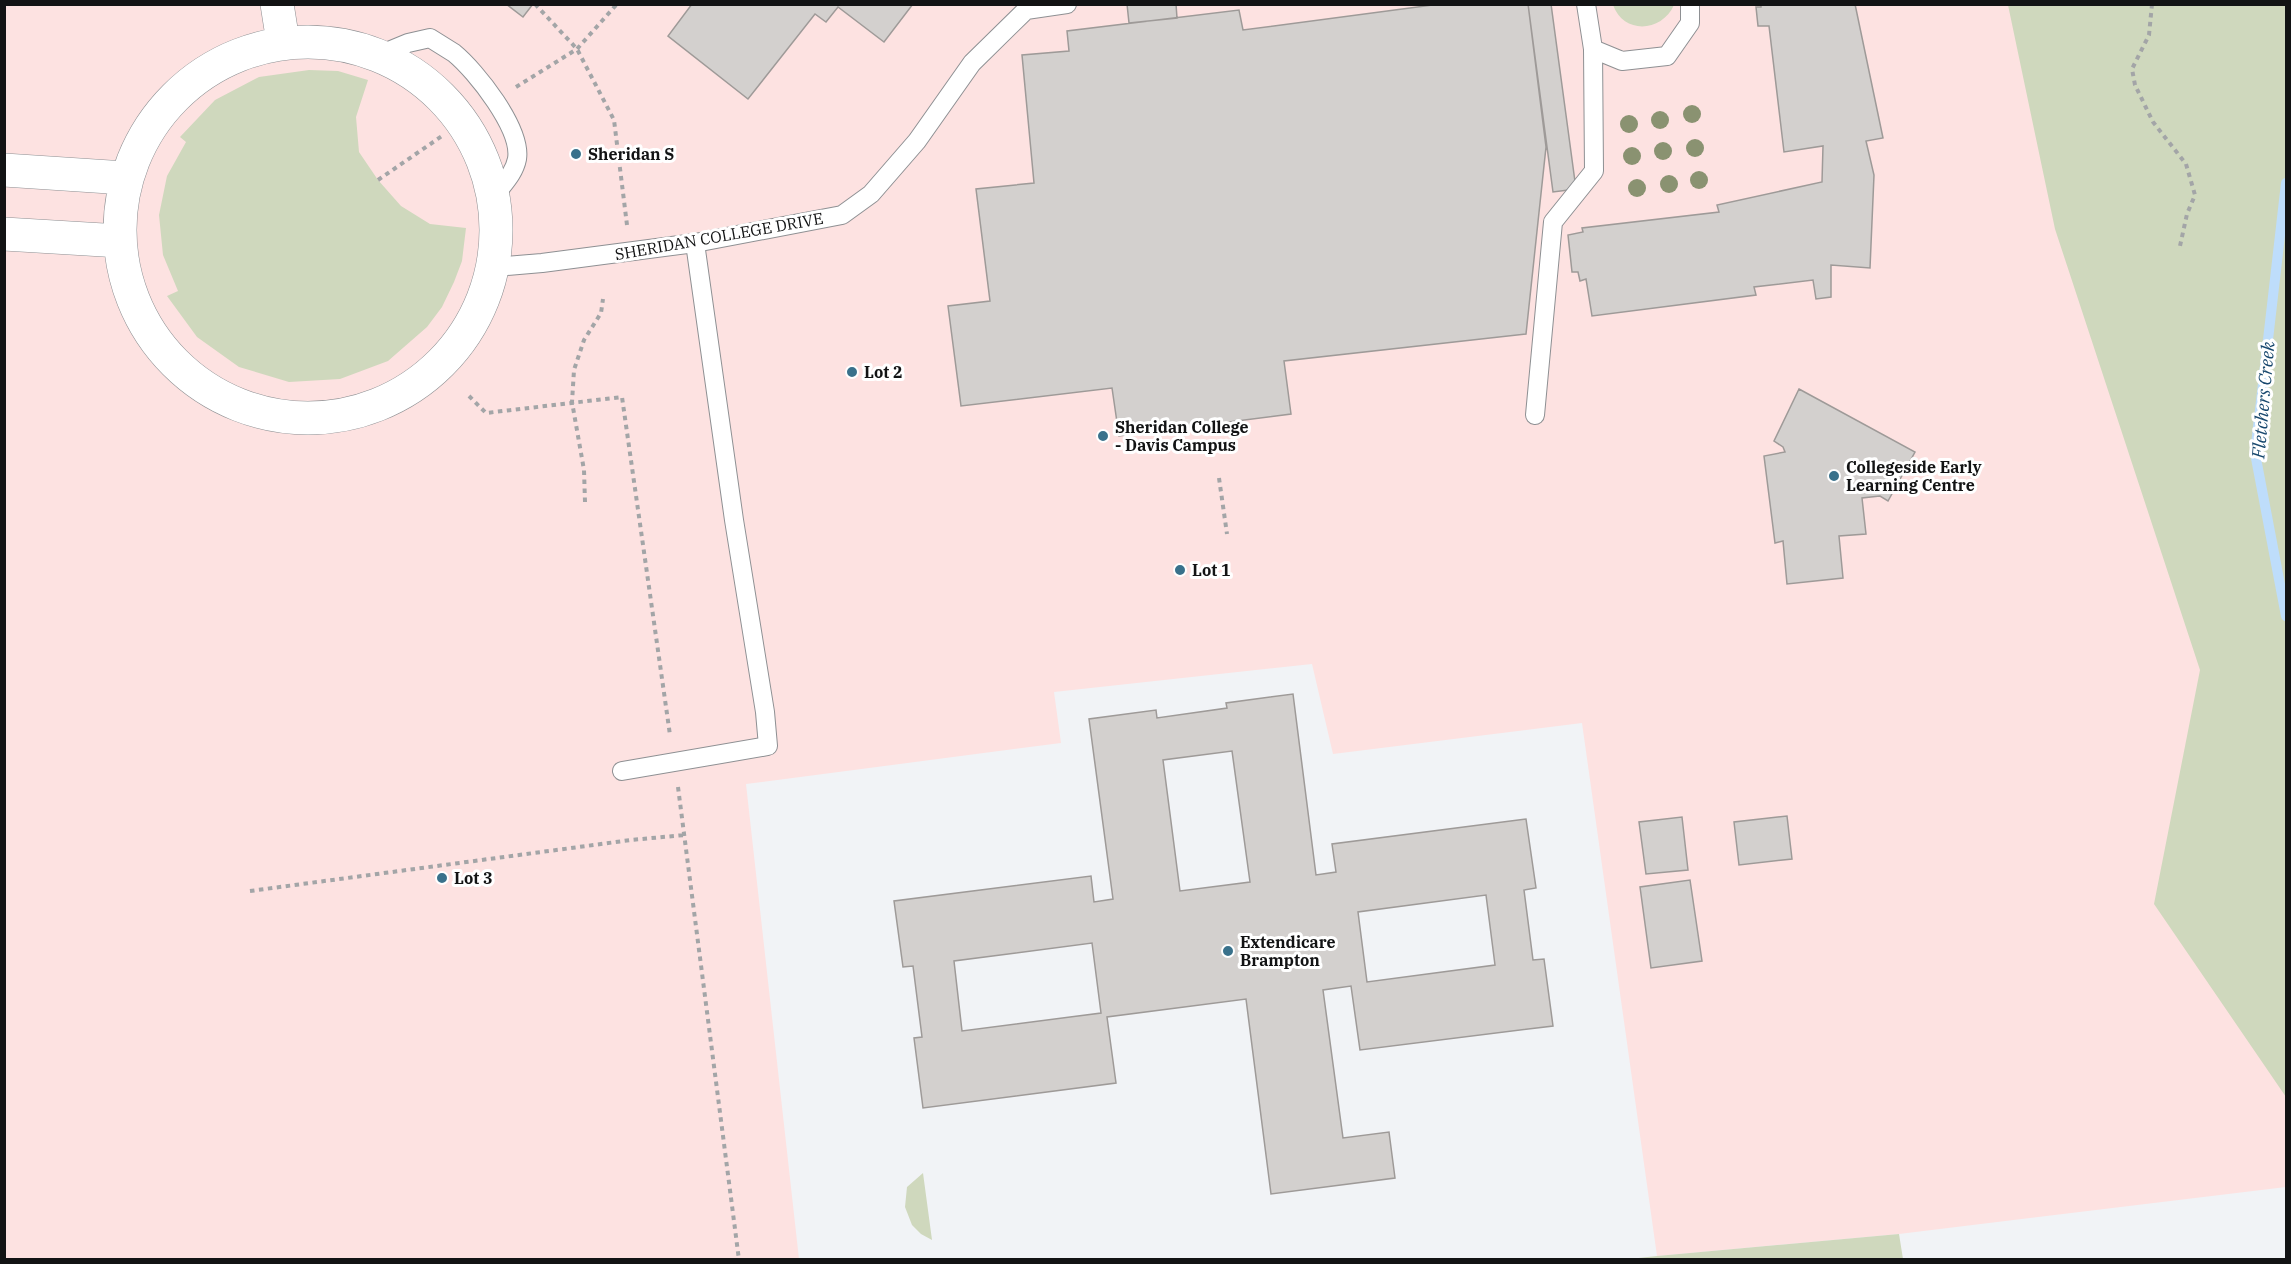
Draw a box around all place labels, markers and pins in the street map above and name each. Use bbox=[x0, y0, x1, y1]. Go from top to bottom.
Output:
place label: Sheridan S bbox=[588, 144, 674, 164]
marker: Sheridan S bbox=[569, 147, 583, 161]
place label: Lot 2 bbox=[864, 362, 903, 382]
marker: Lot 2 bbox=[845, 365, 859, 379]
place label: Sheridan College - Davis Campus bbox=[1115, 417, 1249, 455]
marker: Sheridan College - Davis Campus bbox=[1096, 429, 1110, 443]
place label: Collegeside Early Learning Centre bbox=[1846, 457, 1982, 495]
marker: Collegeside Early Learning Centre bbox=[1827, 469, 1841, 483]
place label: Lot 1 bbox=[1192, 560, 1231, 580]
marker: Lot 1 bbox=[1173, 563, 1187, 577]
place label: Lot 3 bbox=[454, 868, 493, 888]
marker: Lot 3 bbox=[435, 871, 449, 885]
place label: Extendicare Brampton bbox=[1240, 932, 1336, 970]
marker: Extendicare Brampton bbox=[1221, 944, 1235, 958]

